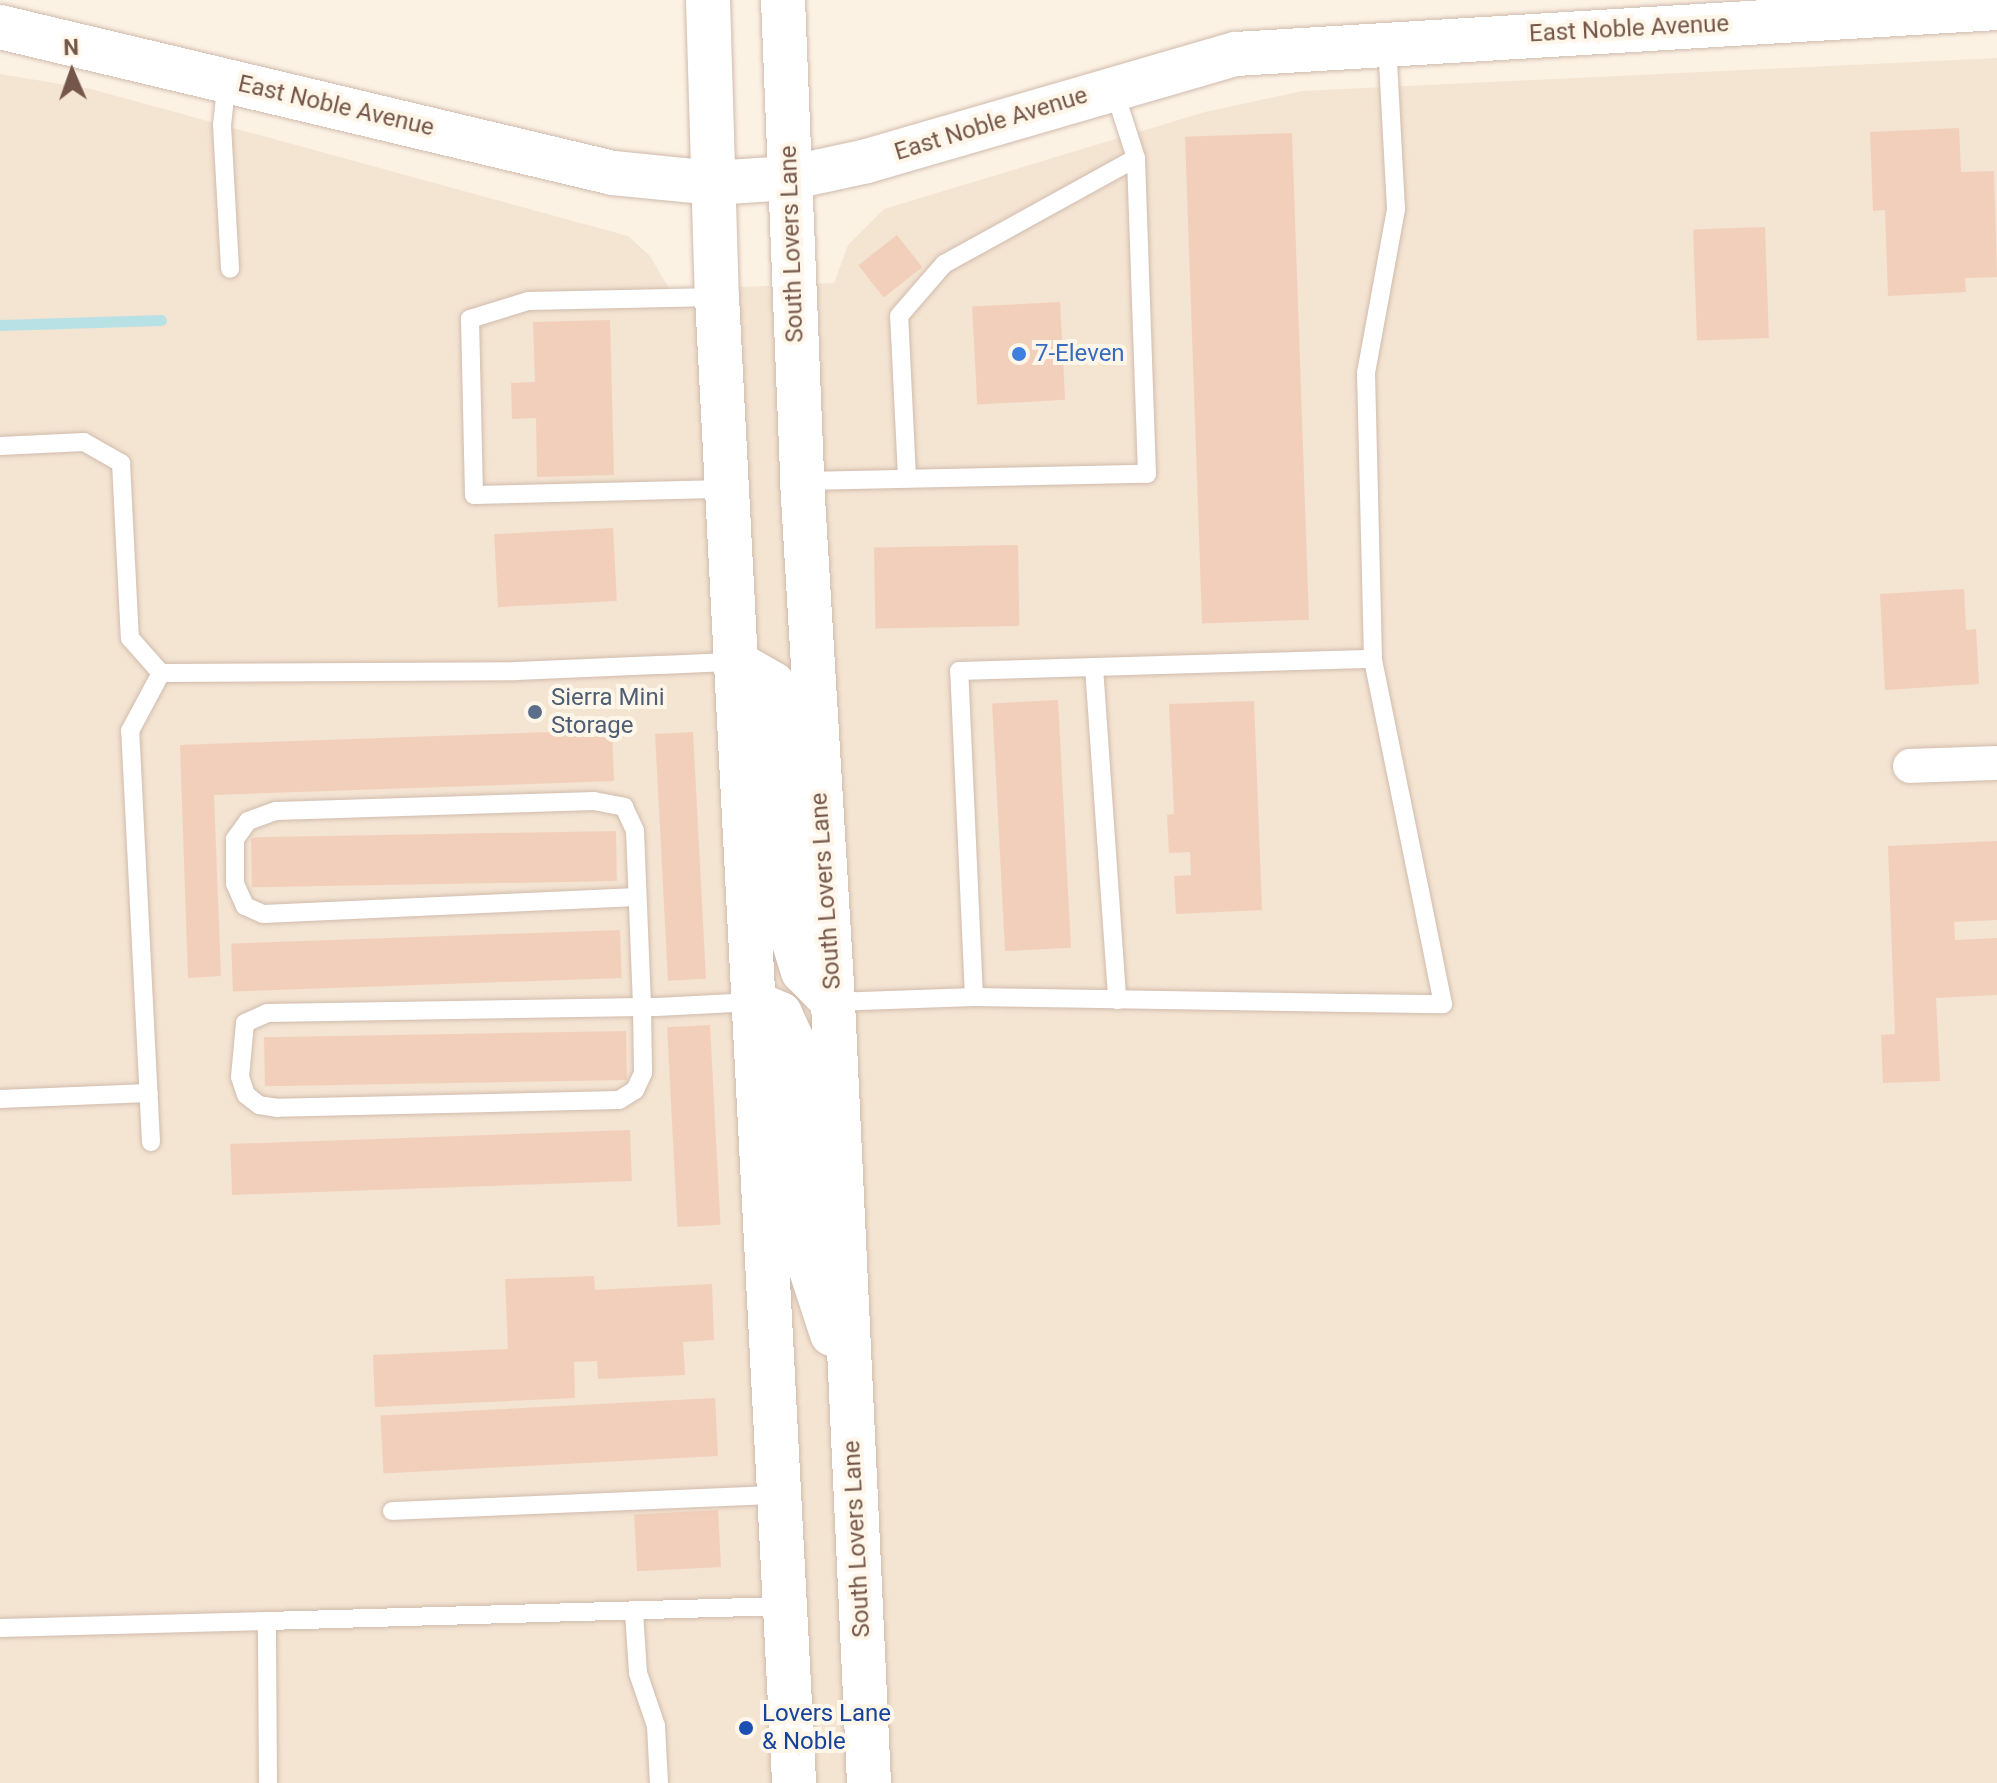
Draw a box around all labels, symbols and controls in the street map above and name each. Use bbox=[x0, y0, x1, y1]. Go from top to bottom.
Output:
street label: East Noble Avenue bbox=[1528, 9, 1730, 49]
north arrow bbox=[32, 32, 112, 112]
text: N bbox=[63, 35, 79, 60]
street label: East Noble Avenue bbox=[235, 69, 437, 143]
street label: East Noble Avenue bbox=[891, 81, 1091, 167]
street label: South Lovers Lane bbox=[774, 145, 810, 343]
place label: 7-Eleven bbox=[1035, 340, 1125, 368]
marker: 7-Eleven bbox=[1010, 345, 1028, 363]
place label: Sierra Mini Storage bbox=[551, 684, 664, 740]
marker: Sierra Mini Storage bbox=[526, 703, 544, 721]
street label: South Lovers Lane bbox=[805, 792, 847, 990]
street label: South Lovers Lane bbox=[837, 1440, 877, 1638]
place label: Lovers Lane & Noble bbox=[762, 1700, 891, 1756]
marker: Lovers Lane & Noble bbox=[737, 1719, 755, 1737]

